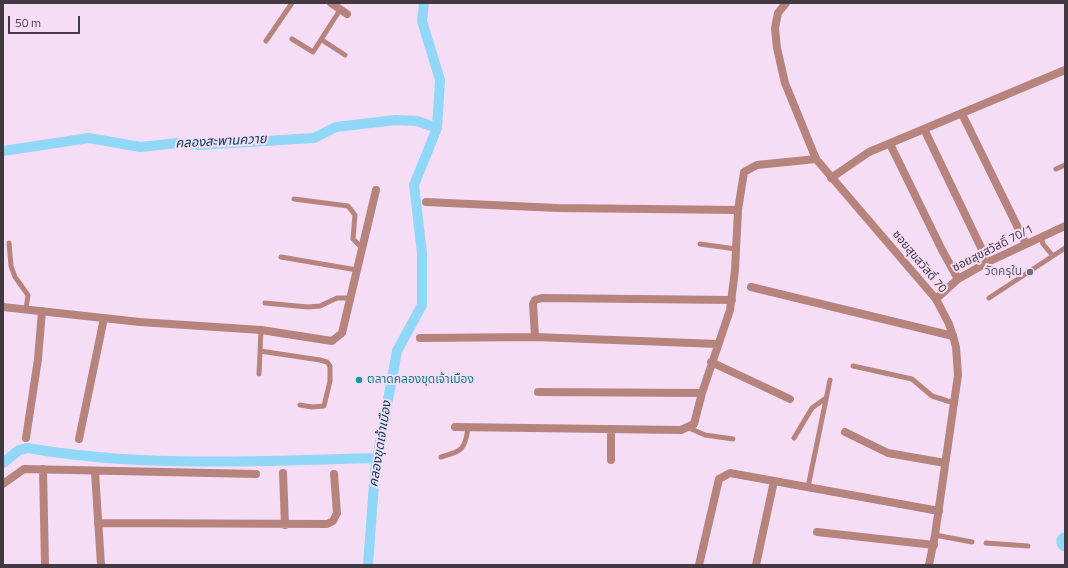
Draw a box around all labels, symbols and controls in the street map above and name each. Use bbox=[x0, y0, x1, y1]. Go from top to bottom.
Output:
scale bar bbox=[10, 8, 82, 34]
text: 50 m bbox=[15, 13, 41, 32]
water label: คลองสะพานควาย bbox=[175, 132, 267, 152]
street label: ซอยสุขสวัสดิ์ 70/1 bbox=[950, 222, 1036, 276]
street label: ซอยสุขสวัสดิ์ 70 bbox=[889, 228, 949, 296]
place label: วัดครุใน bbox=[985, 265, 1022, 279]
marker: วัดครุใน bbox=[1025, 267, 1035, 277]
place label: ตลาดคลองขุดเจ้าเมือง bbox=[367, 373, 474, 387]
marker: ตลาดคลองขุดเจ้าเมือง bbox=[354, 375, 364, 385]
water label: คลองขุดเจ้าเมือง bbox=[367, 400, 395, 488]

